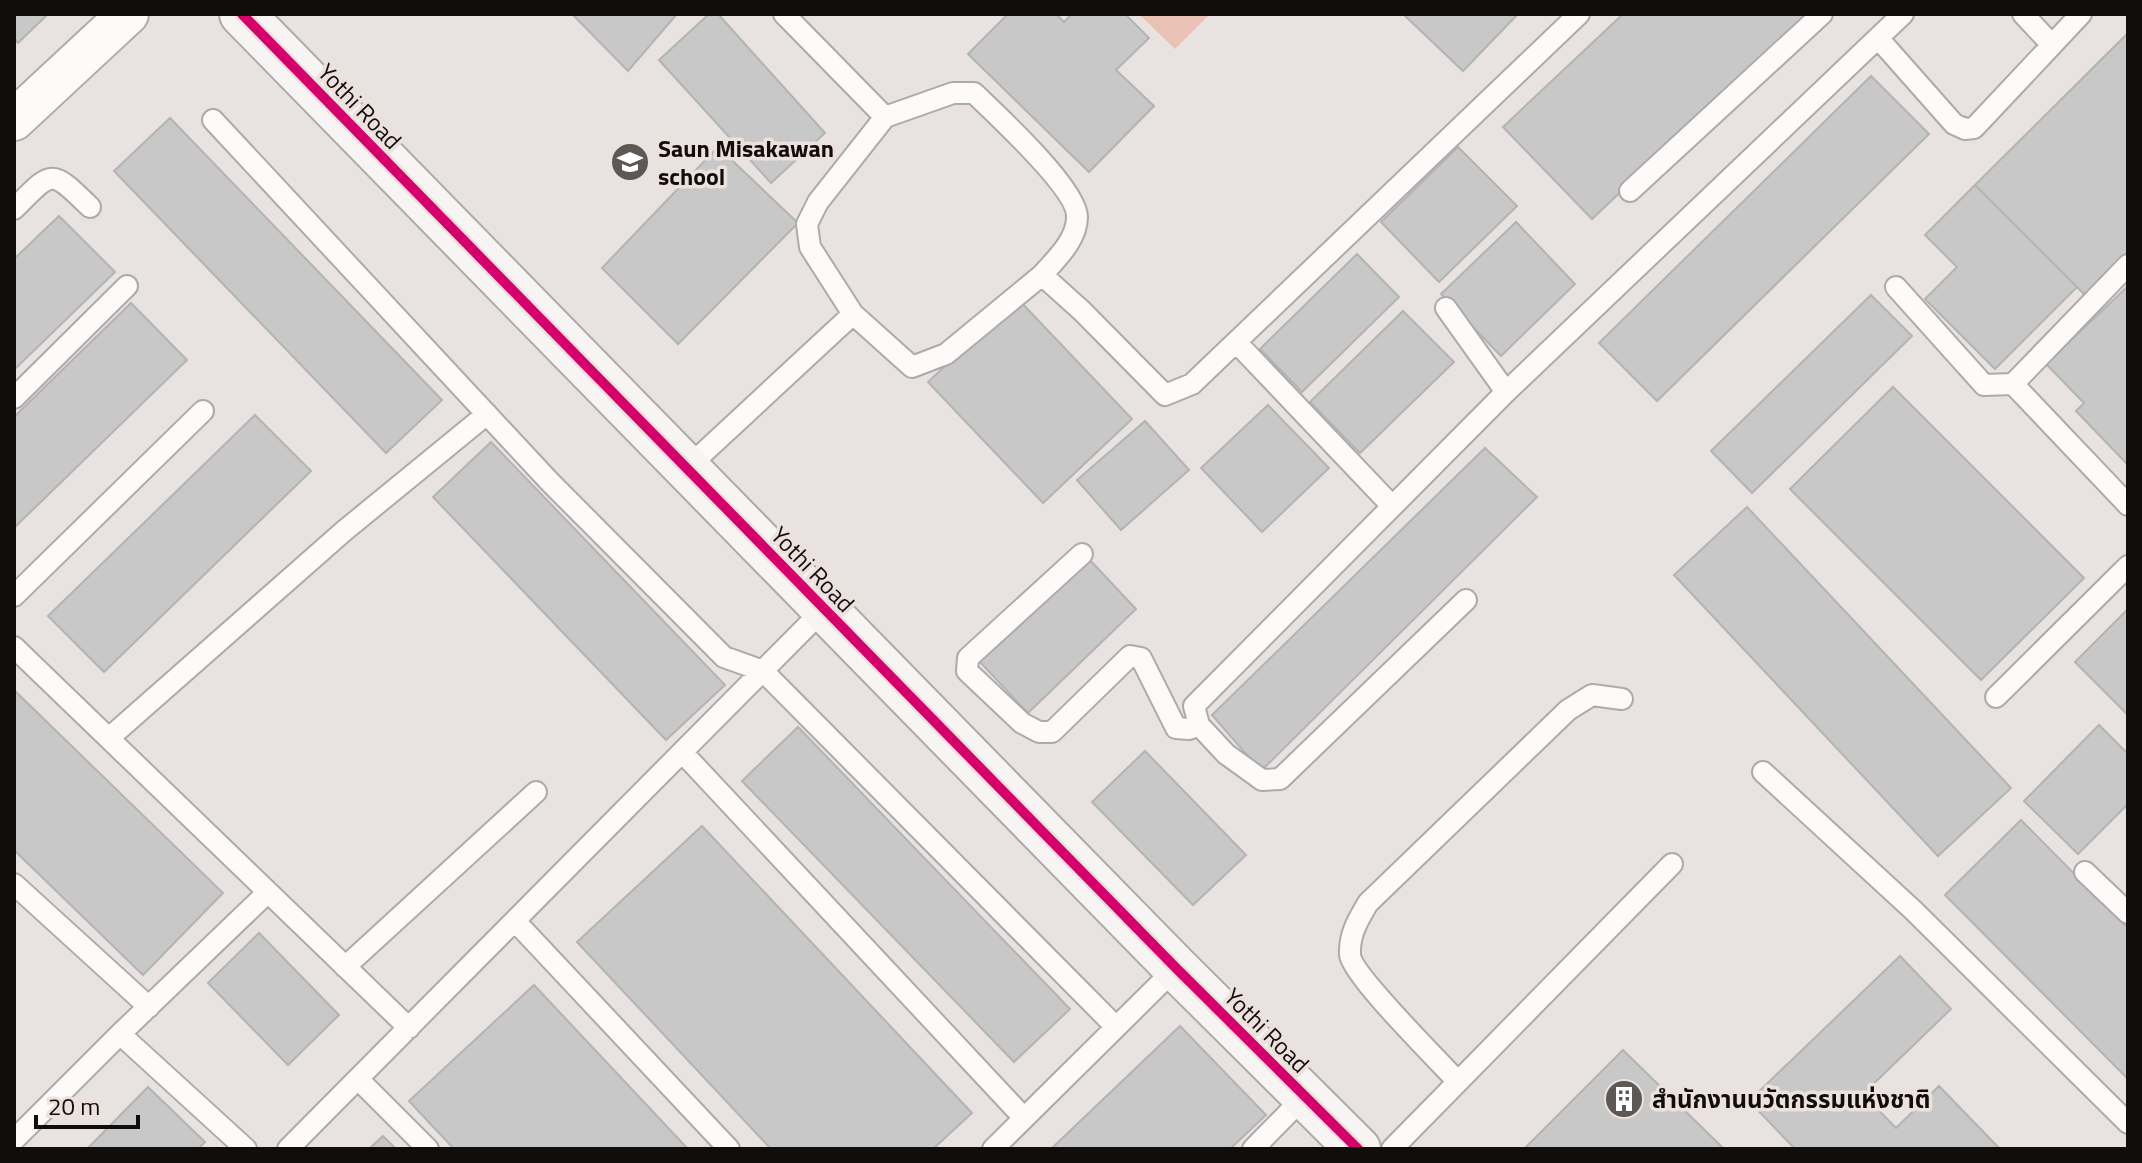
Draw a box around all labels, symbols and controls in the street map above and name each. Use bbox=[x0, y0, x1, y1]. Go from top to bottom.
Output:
street label: Yothi Road bbox=[310, 55, 410, 157]
place label: Saun Misakawan school bbox=[658, 130, 834, 194]
school or university icon: Saun Misakawan school bbox=[609, 141, 651, 183]
street label: Yothi Road bbox=[763, 518, 863, 620]
street label: Yothi Road bbox=[1216, 979, 1318, 1081]
building icon: สำนักงานนวัตกรรมแห่งชาติ bbox=[1603, 1078, 1645, 1120]
scale bar bbox=[36, 1079, 138, 1129]
place label: สำนักงานนวัตกรรมแห่งชาติ bbox=[1652, 1081, 1930, 1117]
text: 20 m bbox=[48, 1088, 100, 1124]

